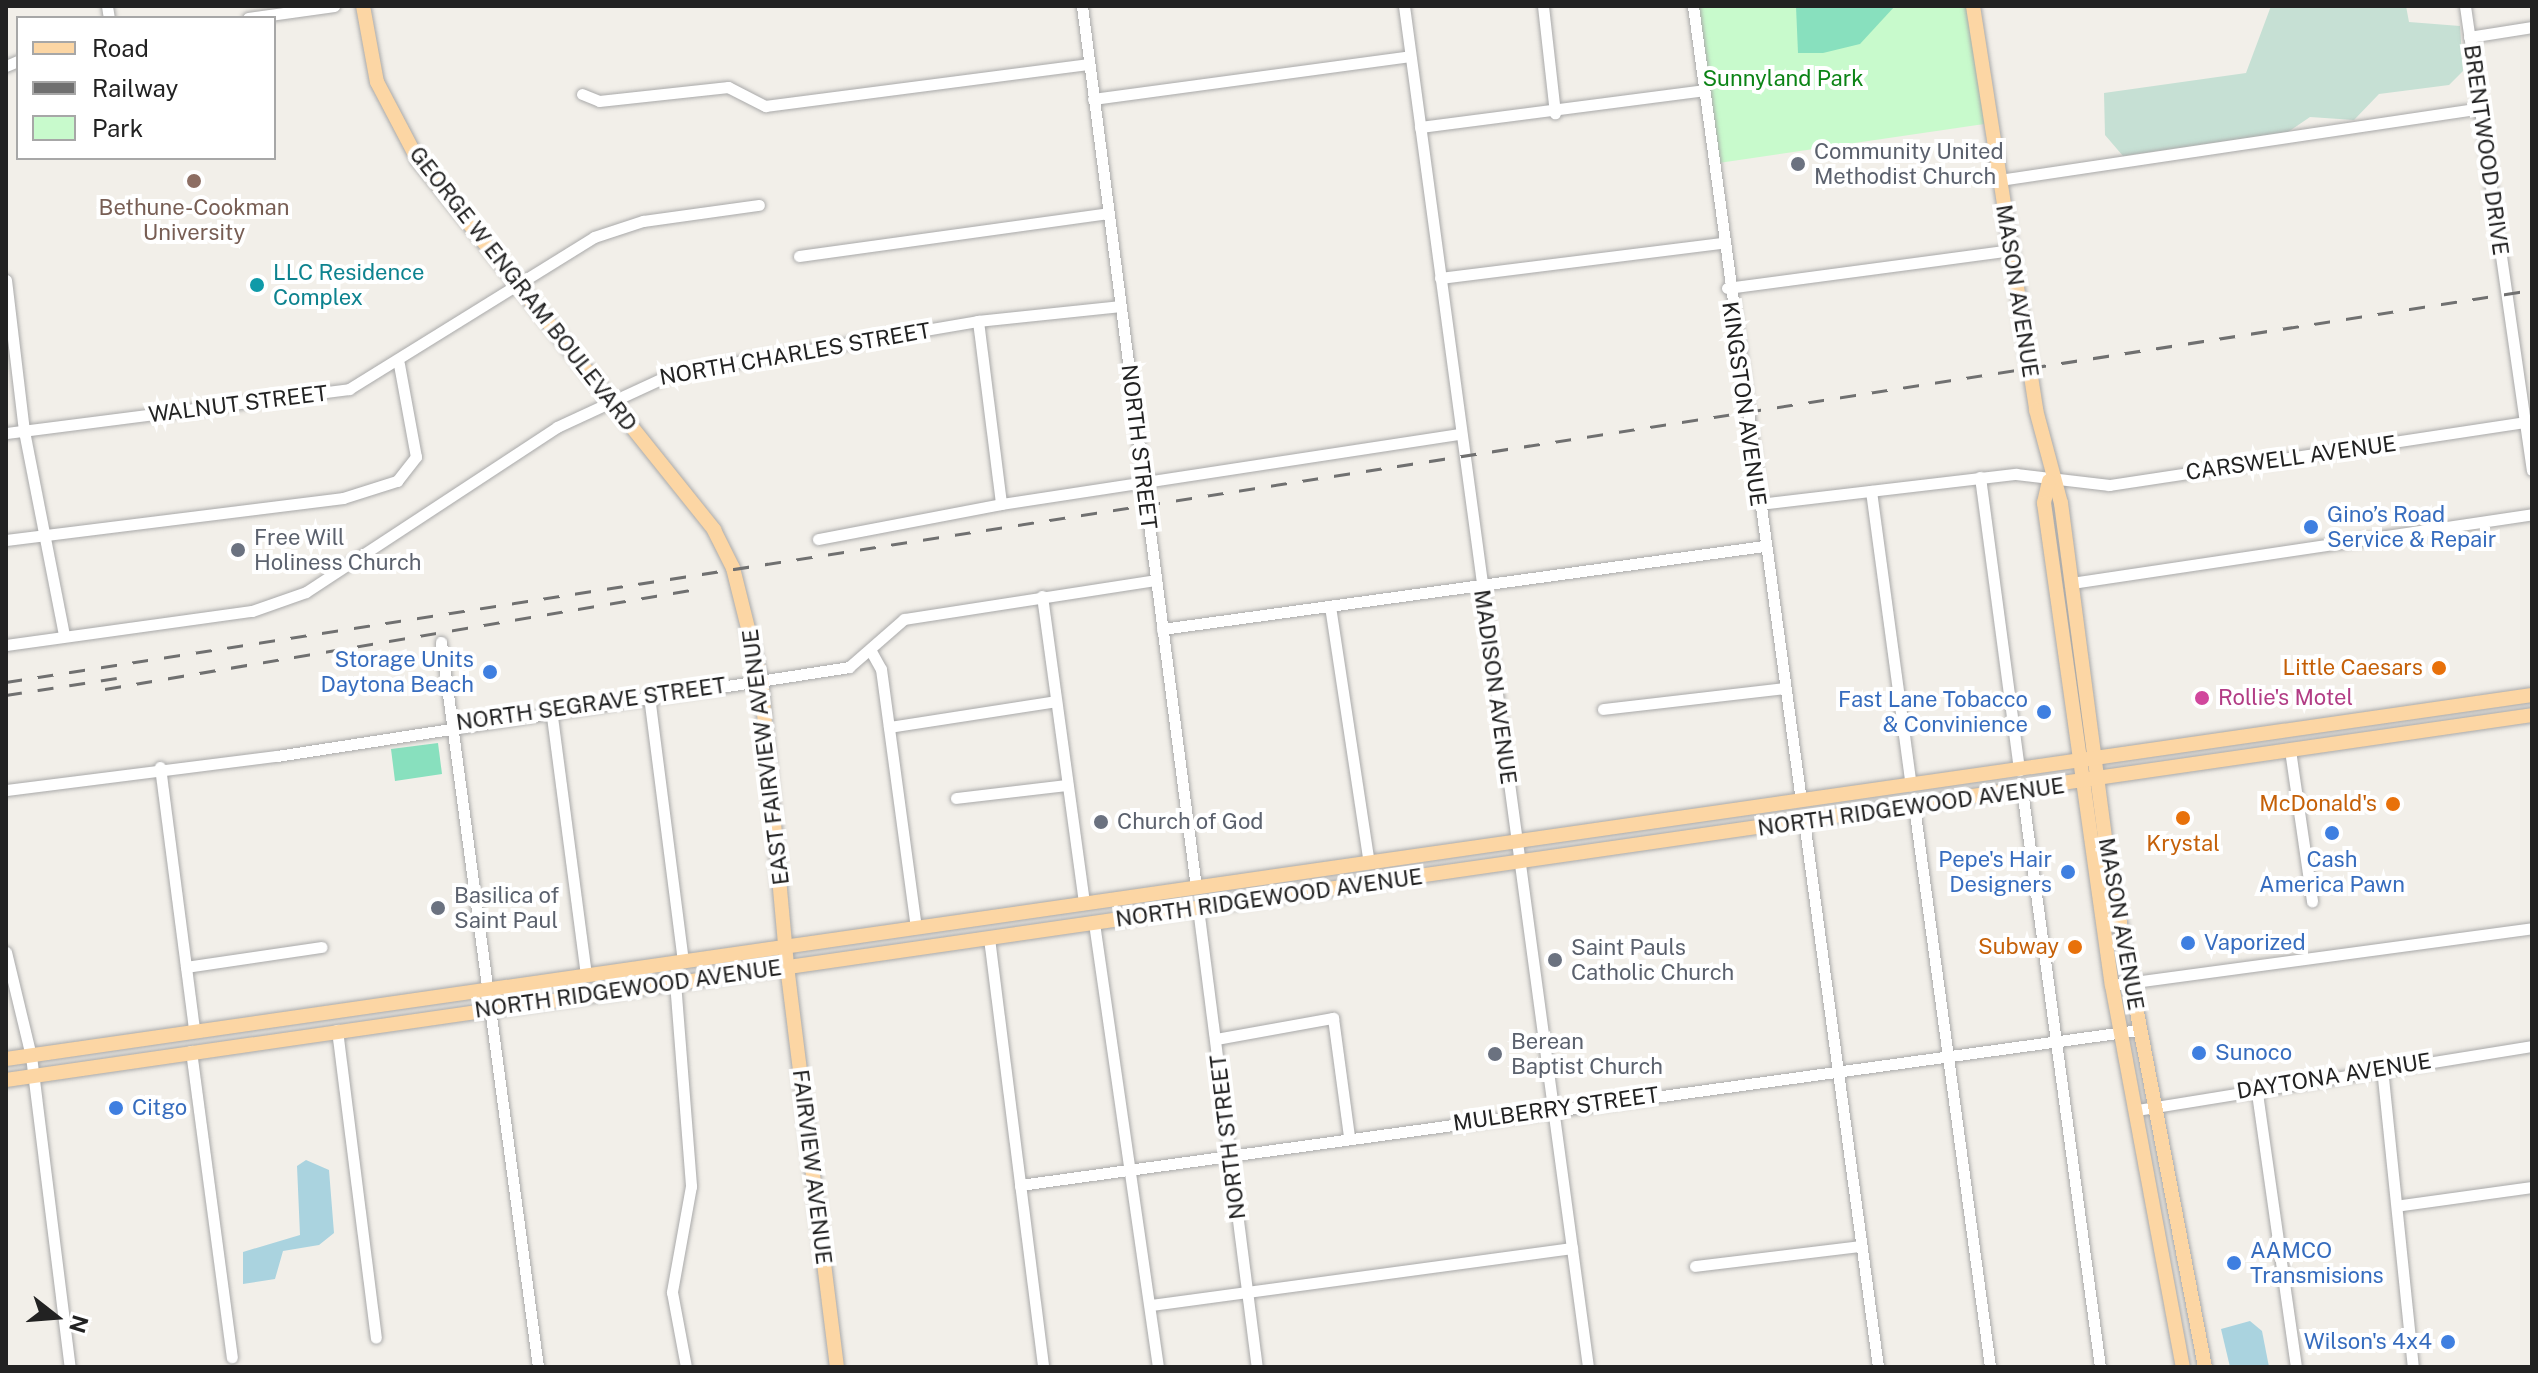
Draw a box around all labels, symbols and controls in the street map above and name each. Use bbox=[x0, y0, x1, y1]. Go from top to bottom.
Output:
legend bbox=[16, 16, 276, 160]
text: Road bbox=[92, 34, 149, 62]
street label: BRENTWOOD DRIVE bbox=[2458, 43, 2514, 257]
park label: Sunnyland Park bbox=[1702, 66, 1864, 92]
text: Railway bbox=[92, 74, 178, 102]
text: Park bbox=[92, 114, 143, 142]
place label: Community United Methodist Church bbox=[1814, 138, 2004, 190]
street label: GEORGE W ENGRAM BOULEVARD bbox=[404, 141, 642, 437]
marker: Community United Methodist Church bbox=[1789, 155, 1807, 173]
marker: Bethune-Cookman University bbox=[185, 172, 203, 190]
place label: Bethune-Cookman University bbox=[99, 194, 289, 246]
street label: MASON AVENUE bbox=[1990, 203, 2044, 379]
place label: LLC Residence Complex bbox=[273, 259, 425, 310]
marker: LLC Residence Complex bbox=[248, 276, 266, 294]
street label: KINGSTON AVENUE bbox=[1717, 300, 1771, 508]
street label: NORTH CHARLES STREET bbox=[657, 317, 933, 391]
street label: NORTH STREET bbox=[1116, 363, 1162, 531]
street label: WALNUT STREET bbox=[147, 380, 329, 428]
street label: CARSWELL AVENUE bbox=[2184, 430, 2398, 486]
place label: Gino’s Road Service & Repair bbox=[2327, 501, 2497, 552]
marker: Gino’s Road Service & Repair bbox=[2302, 518, 2320, 536]
place label: Free Will Holiness Church bbox=[254, 524, 422, 576]
marker: Free Will Holiness Church bbox=[229, 541, 247, 559]
street label: MADISON AVENUE bbox=[1468, 588, 1522, 786]
street label: EAST FAIRVIEW AVENUE bbox=[737, 628, 795, 886]
place label: Storage Units Daytona Beach bbox=[320, 646, 474, 698]
place label: Little Caesars bbox=[2282, 655, 2423, 681]
marker: Little Caesars bbox=[2430, 659, 2448, 677]
marker: Storage Units Daytona Beach bbox=[481, 663, 499, 681]
street label: NORTH SEGRAVE STREET bbox=[454, 672, 728, 736]
place label: Rollie's Motel bbox=[2218, 685, 2353, 711]
place label: Fast Lane Tobacco & Convinience bbox=[1838, 686, 2028, 738]
marker: Rollie's Motel bbox=[2193, 689, 2211, 707]
marker: Fast Lane Tobacco & Convinience bbox=[2035, 703, 2053, 721]
street label: NORTH RIDGEWOOD AVENUE bbox=[1756, 772, 2066, 842]
place label: McDonald's bbox=[2259, 791, 2377, 817]
marker: McDonald's bbox=[2384, 795, 2402, 813]
place label: Church of God bbox=[1117, 809, 1264, 835]
marker: Krystal bbox=[2174, 809, 2192, 827]
marker: Church of God bbox=[1092, 813, 1110, 831]
marker: Cash America Pawn bbox=[2323, 824, 2341, 842]
place label: Krystal bbox=[2146, 831, 2220, 857]
street label: MASON AVENUE bbox=[2093, 836, 2149, 1012]
place label: Pepe's Hair Designers bbox=[1938, 846, 2052, 898]
place label: Cash America Pawn bbox=[2259, 846, 2405, 898]
street label: NORTH RIDGEWOOD AVENUE bbox=[1114, 863, 1424, 933]
marker: Pepe's Hair Designers bbox=[2059, 863, 2077, 881]
place label: Basilica of Saint Paul bbox=[454, 882, 560, 934]
marker: Basilica of Saint Paul bbox=[429, 899, 447, 917]
place label: Vaporized bbox=[2204, 930, 2306, 956]
place label: Saint Pauls Catholic Church bbox=[1571, 934, 1734, 986]
place label: Subway bbox=[1978, 934, 2059, 960]
marker: Vaporized bbox=[2179, 934, 2197, 952]
marker: Subway bbox=[2066, 938, 2084, 956]
marker: Saint Pauls Catholic Church bbox=[1546, 951, 1564, 969]
street label: NORTH RIDGEWOOD AVENUE bbox=[473, 954, 783, 1024]
place label: Berean Baptist Church bbox=[1511, 1028, 1663, 1080]
place label: Sunoco bbox=[2215, 1040, 2292, 1066]
marker: Sunoco bbox=[2190, 1044, 2208, 1062]
marker: Berean Baptist Church bbox=[1486, 1045, 1504, 1063]
street label: DAYTONA AVENUE bbox=[2235, 1048, 2433, 1104]
street label: NORTH STREET bbox=[1205, 1053, 1251, 1221]
street label: FAIRVIEW AVENUE bbox=[787, 1068, 837, 1266]
street label: MULBERRY STREET bbox=[1451, 1081, 1661, 1137]
place label: Citgo bbox=[132, 1095, 187, 1121]
marker: Citgo bbox=[107, 1099, 125, 1117]
place label: AAMCO Transmisions bbox=[2250, 1237, 2384, 1288]
marker: AAMCO Transmisions bbox=[2225, 1254, 2243, 1272]
north arrow bbox=[16, 1277, 96, 1357]
text: N bbox=[64, 1312, 94, 1336]
place label: Wilson's 4x4 bbox=[2304, 1329, 2432, 1355]
marker: Wilson's 4x4 bbox=[2439, 1333, 2457, 1351]

